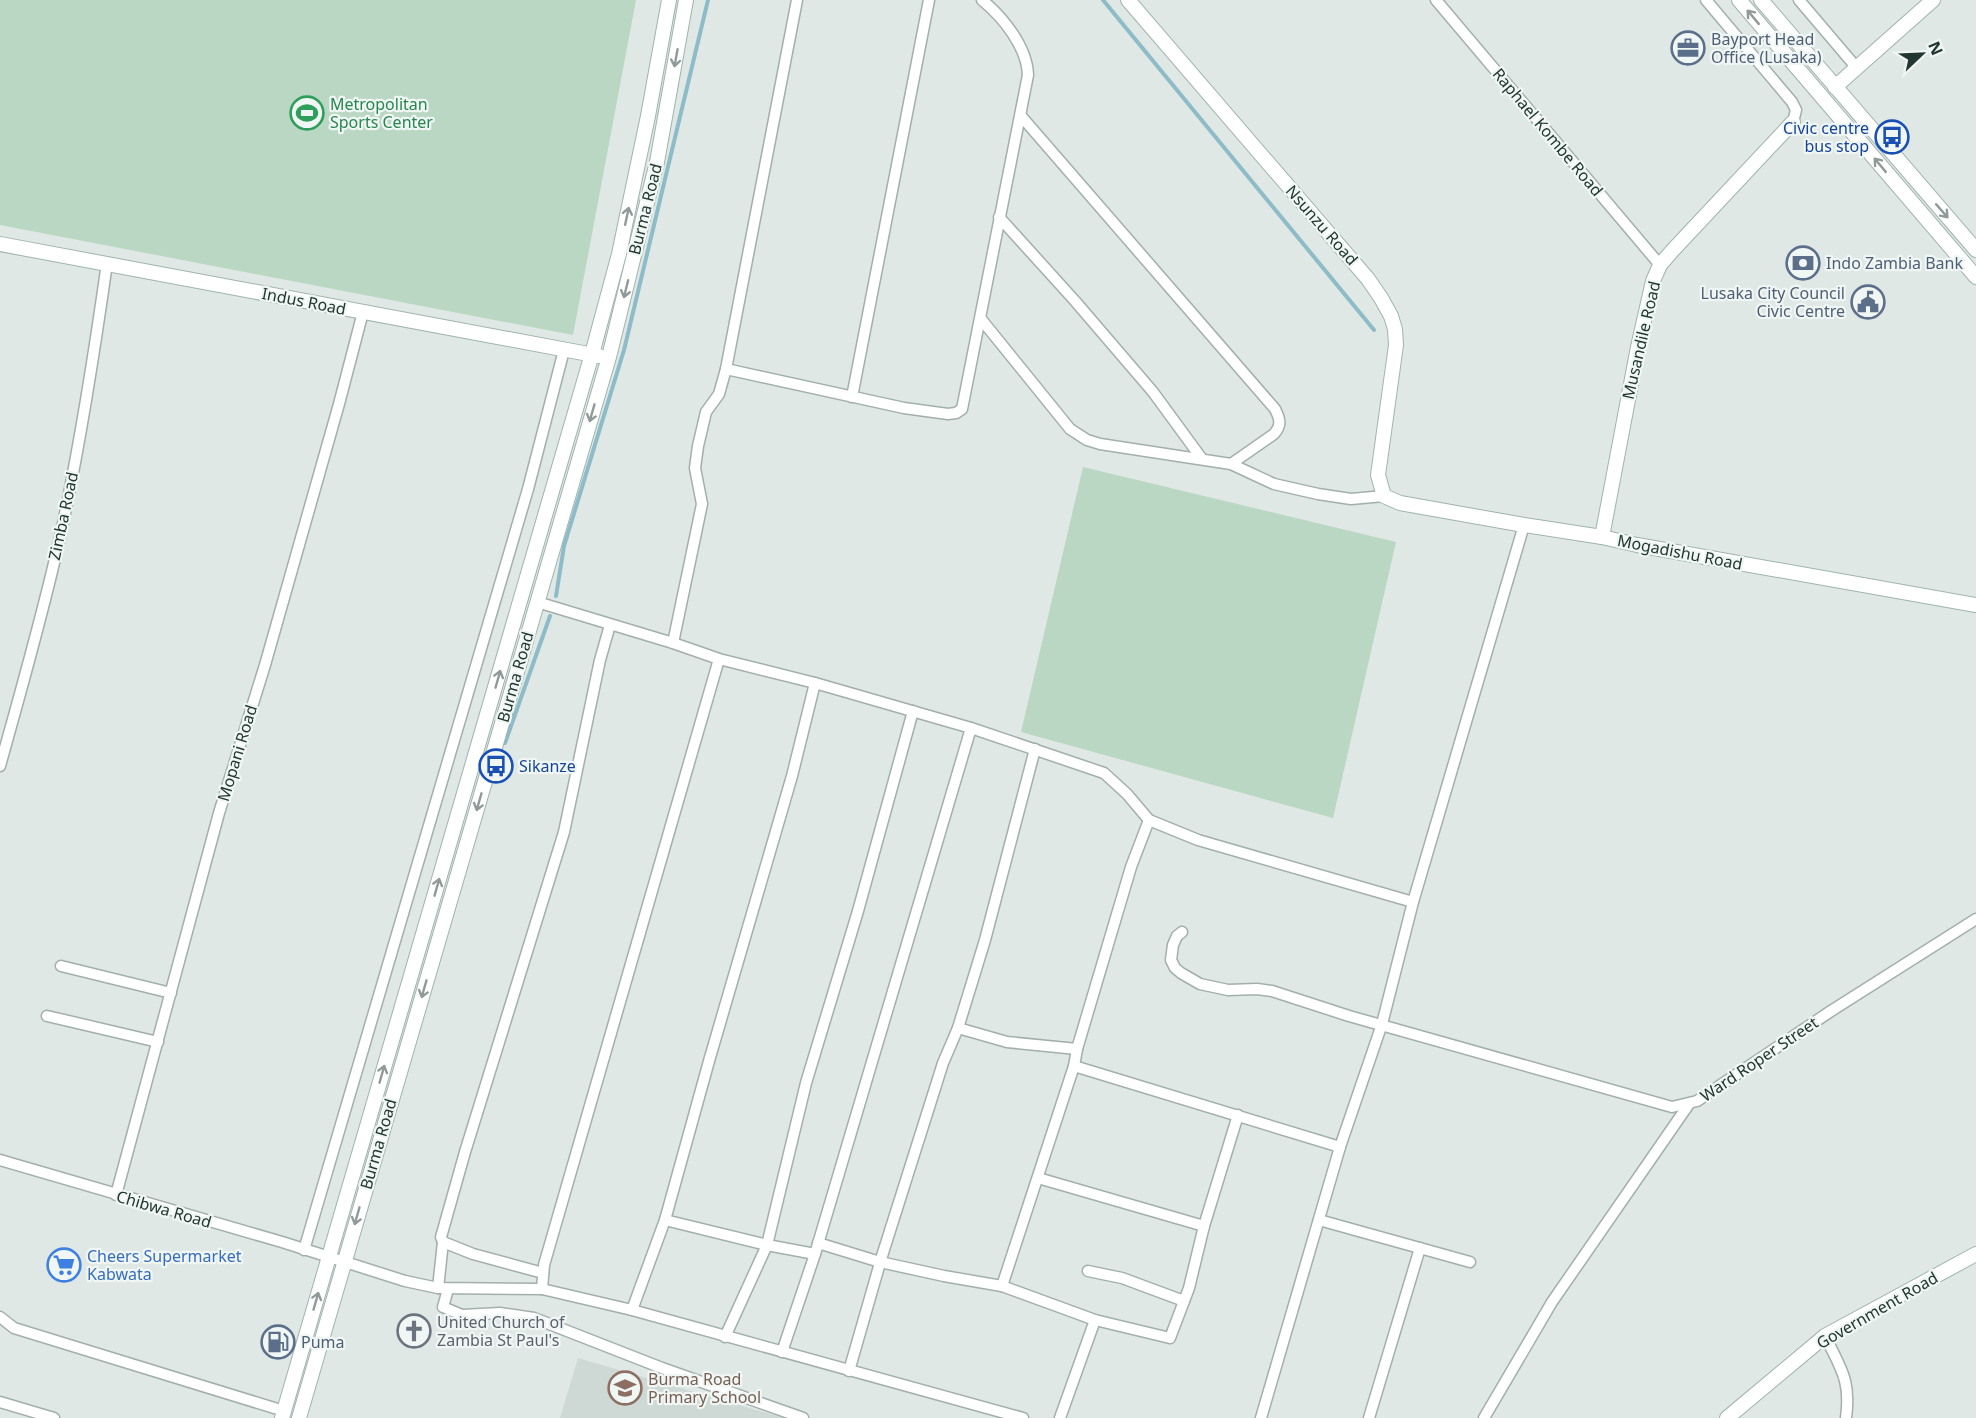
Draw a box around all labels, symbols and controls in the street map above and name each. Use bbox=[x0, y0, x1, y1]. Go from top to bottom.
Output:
one-way arrow bbox=[1746, 10, 1760, 25]
north arrow bbox=[1892, 24, 1952, 84]
place label: Bayport Head Office (Lusaka) bbox=[1711, 28, 1822, 68]
office icon: Bayport Head Office (Lusaka) bbox=[1670, 30, 1706, 66]
text: N bbox=[1923, 38, 1948, 58]
one-way arrow bbox=[670, 47, 681, 67]
street label: Raphael Kombe Road bbox=[1488, 63, 1608, 201]
place label: Metropolitan Sports Center bbox=[330, 93, 433, 133]
sports icon: Metropolitan Sports Center bbox=[289, 95, 325, 131]
place label: Civic centre bus stop bbox=[1783, 117, 1869, 157]
bus stop icon: Civic centre bus stop bbox=[1874, 119, 1910, 155]
one-way arrow bbox=[1873, 157, 1886, 173]
street label: Burma Road bbox=[623, 161, 667, 257]
street label: Nsunzu Road bbox=[1281, 180, 1363, 270]
one-way arrow bbox=[1935, 203, 1949, 218]
one-way arrow bbox=[622, 207, 633, 227]
bank icon: Indo Zambia Bank bbox=[1785, 245, 1821, 281]
place label: Indo Zambia Bank bbox=[1826, 252, 1963, 274]
one-way arrow bbox=[619, 279, 631, 298]
street label: Musandile Road bbox=[1617, 279, 1665, 401]
street label: Indus Road bbox=[260, 282, 348, 320]
place label: Lusaka City Council Civic Centre bbox=[1701, 282, 1845, 322]
public building icon: Lusaka City Council Civic Centre bbox=[1850, 284, 1886, 320]
one-way arrow bbox=[586, 403, 597, 422]
street label: Zimba Road bbox=[43, 470, 83, 562]
street label: Mogadishu Road bbox=[1616, 529, 1744, 575]
street label: Burma Road bbox=[492, 629, 538, 725]
one-way arrow bbox=[493, 670, 504, 689]
street label: Mopani Road bbox=[212, 702, 262, 804]
bus stop icon: Sikanze bbox=[478, 748, 514, 784]
place label: Sikanze bbox=[519, 755, 576, 777]
one-way arrow bbox=[473, 792, 484, 811]
one-way arrow bbox=[432, 878, 443, 897]
one-way arrow bbox=[418, 979, 429, 998]
street label: Ward Roper Street bbox=[1696, 1011, 1822, 1107]
one-way arrow bbox=[377, 1065, 388, 1084]
street label: Burma Road bbox=[355, 1096, 401, 1192]
street label: Chibwa Road bbox=[114, 1185, 214, 1233]
one-way arrow bbox=[351, 1206, 362, 1225]
place label: Cheers Supermarket Kabwata bbox=[87, 1245, 242, 1285]
supermarket icon: Cheers Supermarket Kabwata bbox=[46, 1247, 82, 1283]
street label: Government Road bbox=[1812, 1266, 1942, 1354]
one-way arrow bbox=[311, 1292, 322, 1311]
place label: United Church of Zambia St Paul's bbox=[437, 1311, 566, 1351]
church icon: United Church of Zambia St Paul's bbox=[396, 1313, 432, 1349]
fuel station icon: Puma bbox=[260, 1324, 296, 1360]
place label: Puma bbox=[301, 1331, 345, 1353]
place label: Burma Road Primary School bbox=[648, 1368, 761, 1408]
school or university icon: Burma Road Primary School bbox=[607, 1370, 643, 1406]

